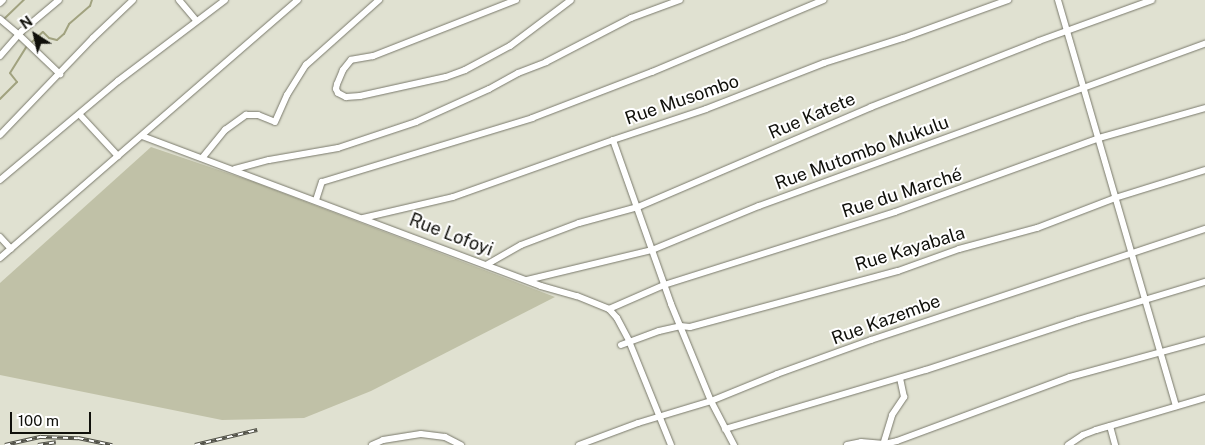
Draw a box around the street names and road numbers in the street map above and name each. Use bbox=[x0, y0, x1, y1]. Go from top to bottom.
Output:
street label: Rue Musombo bbox=[622, 70, 742, 130]
street label: Rue Katete bbox=[765, 88, 859, 144]
street label: Rue Mutombo Mukulu bbox=[772, 111, 952, 195]
street label: Rue du Marché bbox=[839, 163, 965, 223]
street label: Rue Lofoyi bbox=[406, 209, 496, 261]
street label: Rue Kayabala bbox=[852, 222, 968, 276]
street label: Rue Kazembe bbox=[829, 290, 943, 350]

